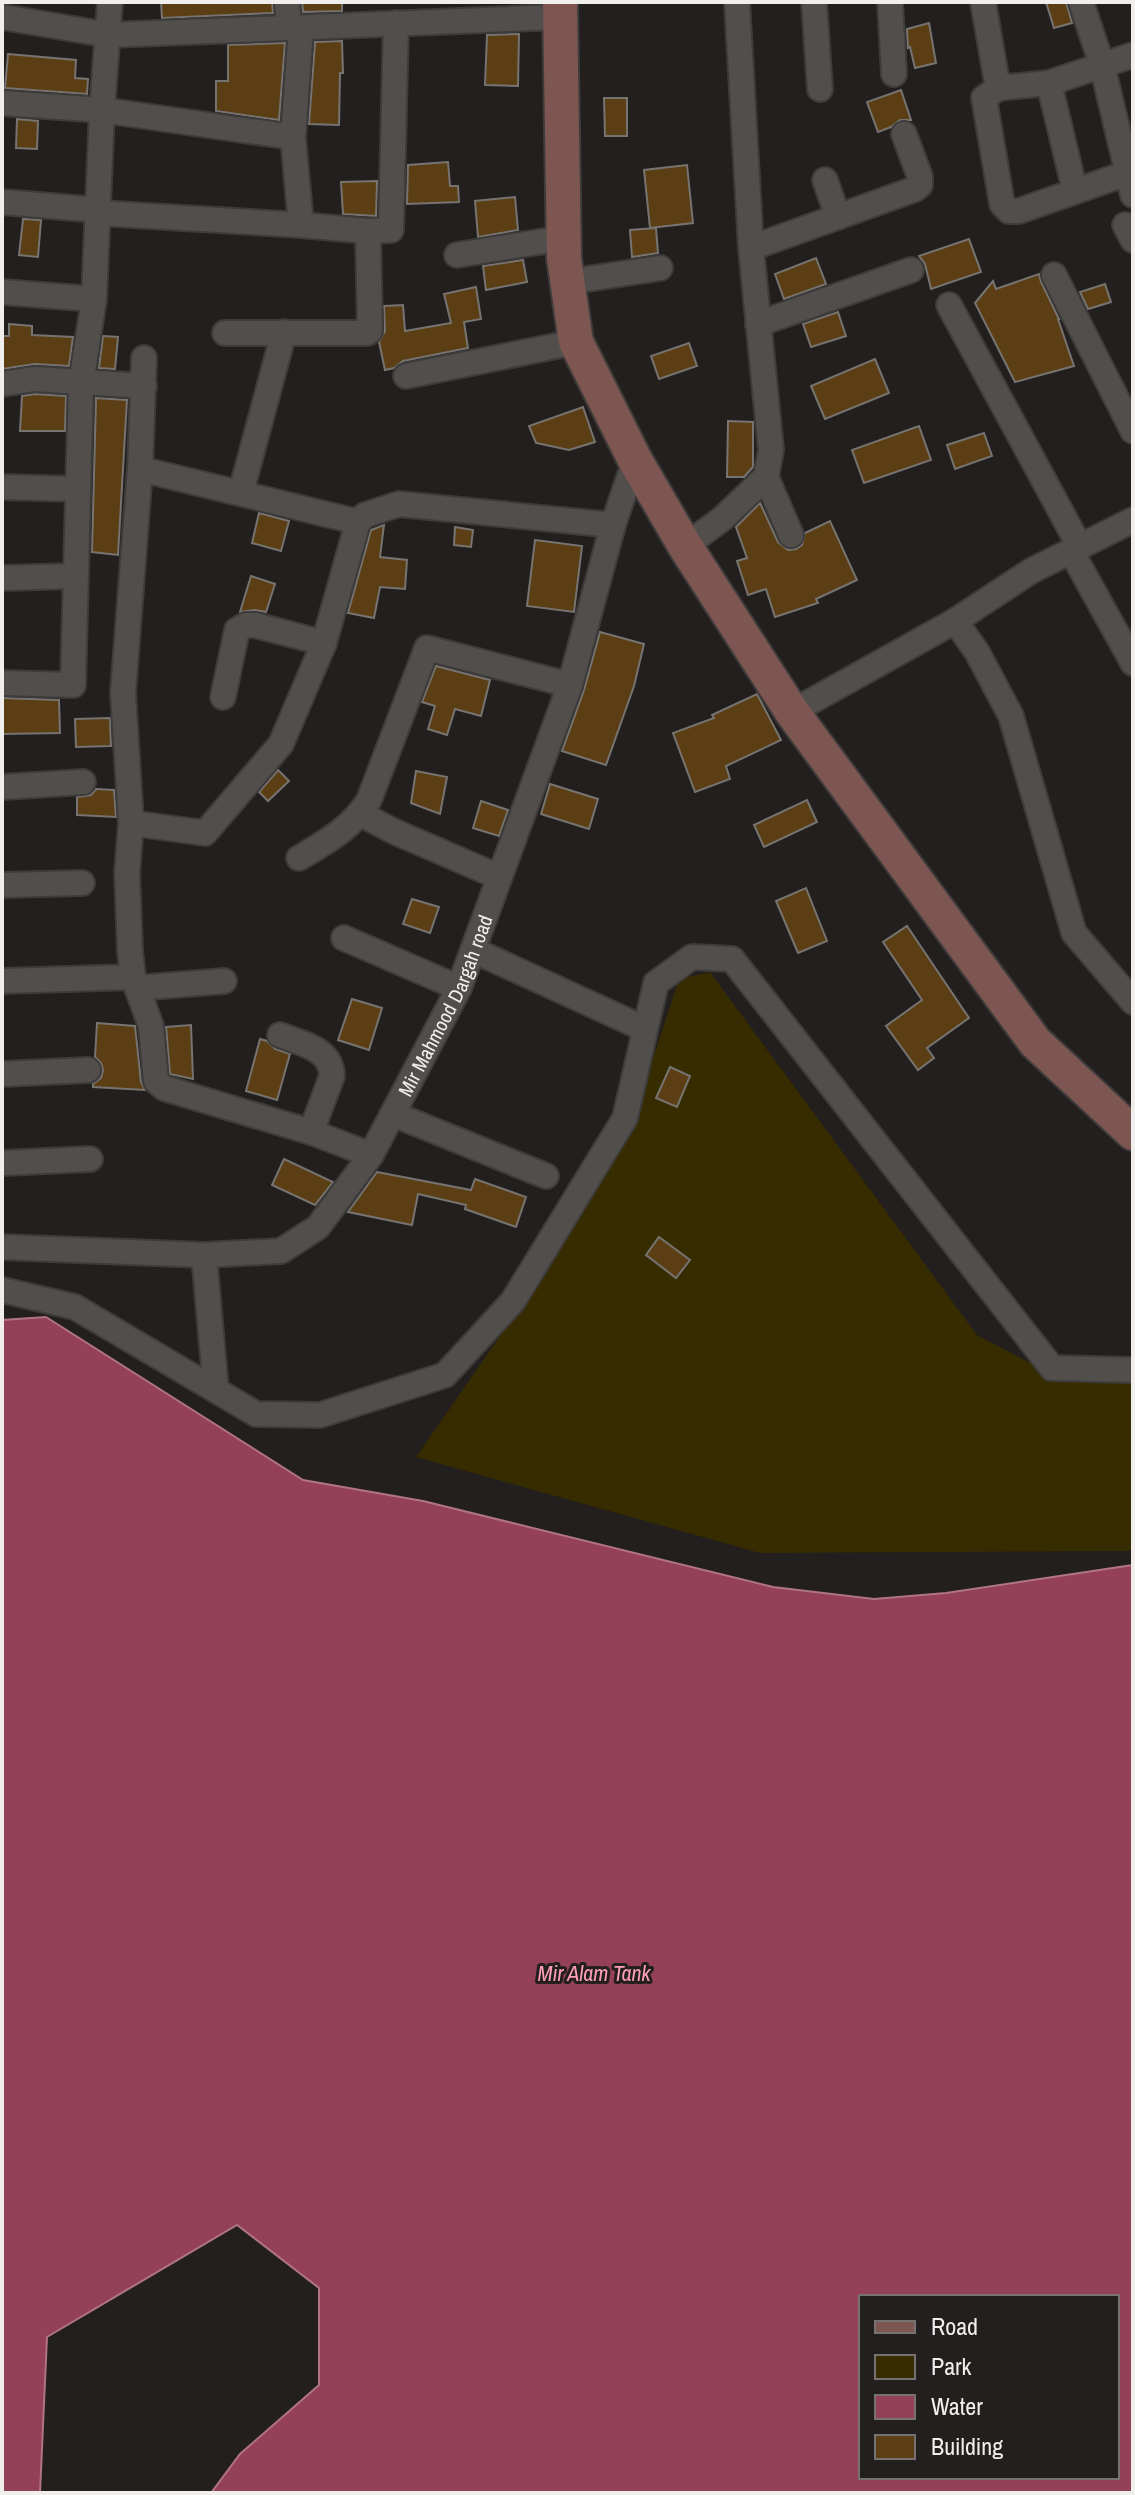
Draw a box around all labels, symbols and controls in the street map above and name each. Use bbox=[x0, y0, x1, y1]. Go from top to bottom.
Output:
street label: Mir Mahmood Dargah road bbox=[391, 911, 498, 1100]
water label: Mir Alam Tank bbox=[537, 1958, 652, 1988]
legend bbox=[859, 2295, 1119, 2479]
text: Road bbox=[931, 2310, 978, 2342]
text: Park bbox=[931, 2350, 972, 2382]
text: Water bbox=[931, 2390, 983, 2422]
text: Building bbox=[931, 2430, 1003, 2462]

